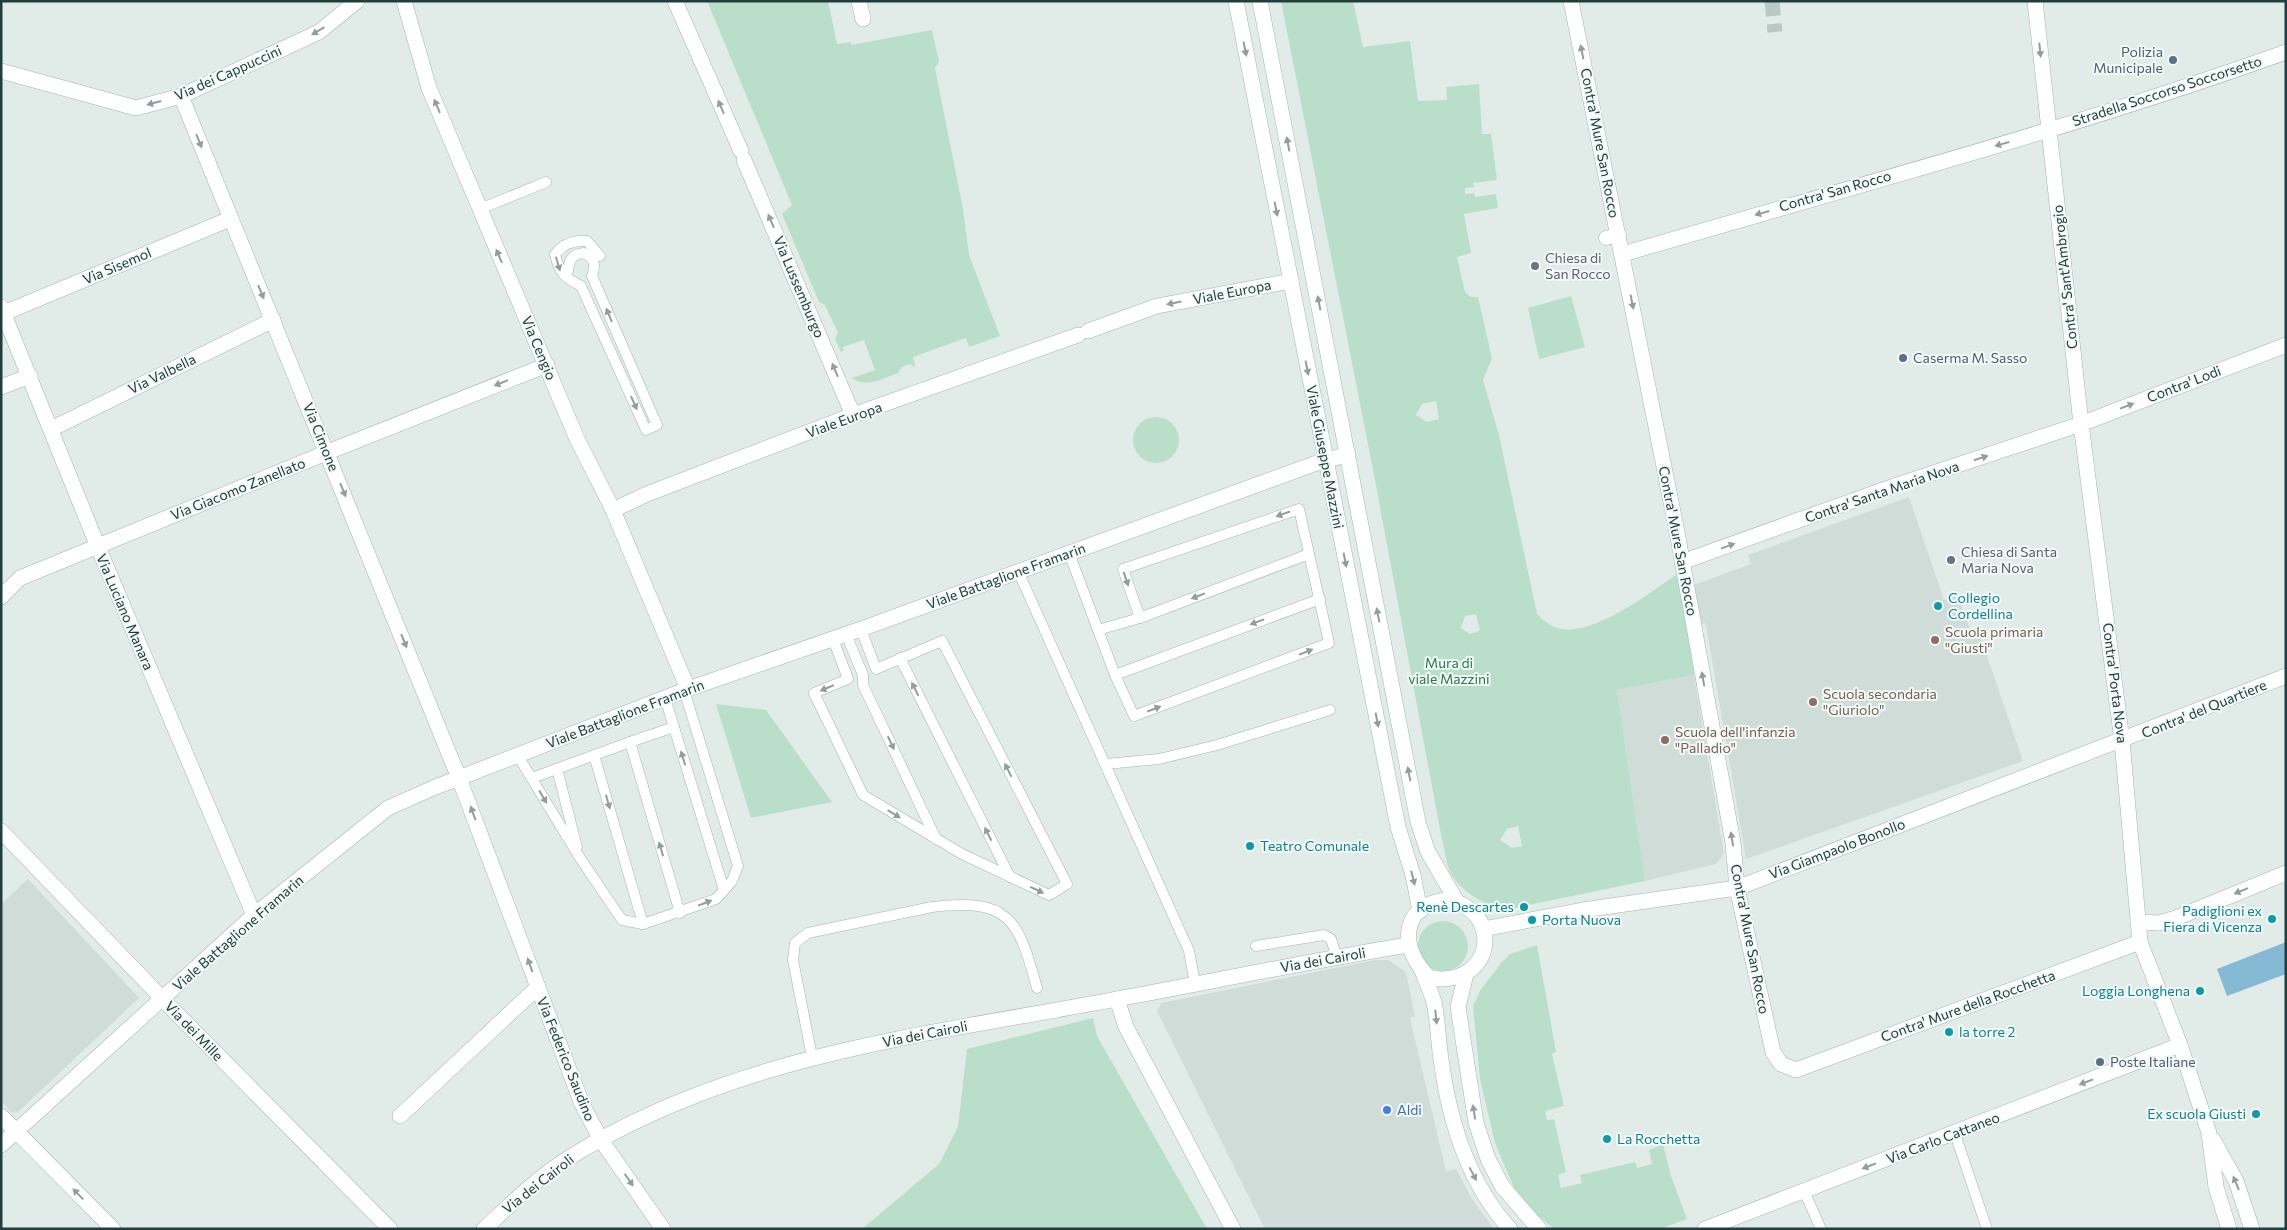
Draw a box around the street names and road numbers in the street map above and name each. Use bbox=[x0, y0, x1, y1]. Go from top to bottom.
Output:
street label: Via dei Cappuccini bbox=[172, 41, 284, 104]
street label: Stradella Soccorso Soccorsetto bbox=[2070, 52, 2264, 129]
street label: Contra' Mure San Rocco bbox=[1578, 67, 1623, 219]
street label: Contra' San Rocco bbox=[1777, 166, 1893, 215]
street label: Contra' Sant'Ambrogio bbox=[2048, 204, 2081, 350]
street label: Via Lussemburgo bbox=[770, 233, 829, 340]
street label: Via Sisemol bbox=[80, 243, 154, 288]
street label: Viale Europa bbox=[1191, 276, 1273, 307]
street label: Via Cengio bbox=[518, 313, 561, 382]
street label: Via Valbella bbox=[125, 350, 198, 397]
street label: Contra' Lodi bbox=[2144, 362, 2223, 405]
street label: Viale Giuseppe Mazzini bbox=[1303, 384, 1348, 530]
street label: Viale Europa bbox=[804, 398, 884, 441]
street label: Via Cimone bbox=[300, 400, 343, 474]
street label: Via Giacomo Zanellato bbox=[168, 454, 308, 523]
street label: Contra' Santa Maria Nova bbox=[1802, 457, 1961, 526]
street label: Contra' Mure San Rocco bbox=[1656, 465, 1701, 617]
street label: Viale Battaglione Framarin bbox=[924, 539, 1088, 612]
street label: Via Luciano Manara bbox=[93, 551, 158, 673]
street label: Contra' Porta Nova bbox=[2100, 622, 2131, 744]
street label: Viale Battaglione Framarin bbox=[543, 676, 706, 752]
street label: Contra' del Quartiere bbox=[2139, 676, 2269, 741]
street label: Via Giampaolo Bonollo bbox=[1766, 815, 1907, 882]
street label: Contra' Mure San Rocco bbox=[1728, 863, 1773, 1015]
street label: Viale Battaglione Framarin bbox=[169, 871, 307, 994]
street label: Via dei Cairoli bbox=[1279, 944, 1367, 975]
street label: Contra' Mure della Rocchetta bbox=[1878, 966, 2057, 1045]
street label: Via Federico Saudino bbox=[534, 994, 599, 1123]
street label: Via dei Mille bbox=[162, 997, 227, 1064]
street label: Via dei Cairoli bbox=[881, 1017, 969, 1050]
street label: Via Carlo Cattaneo bbox=[1884, 1108, 2002, 1167]
street label: Via dei Cairoli bbox=[498, 1150, 577, 1217]

